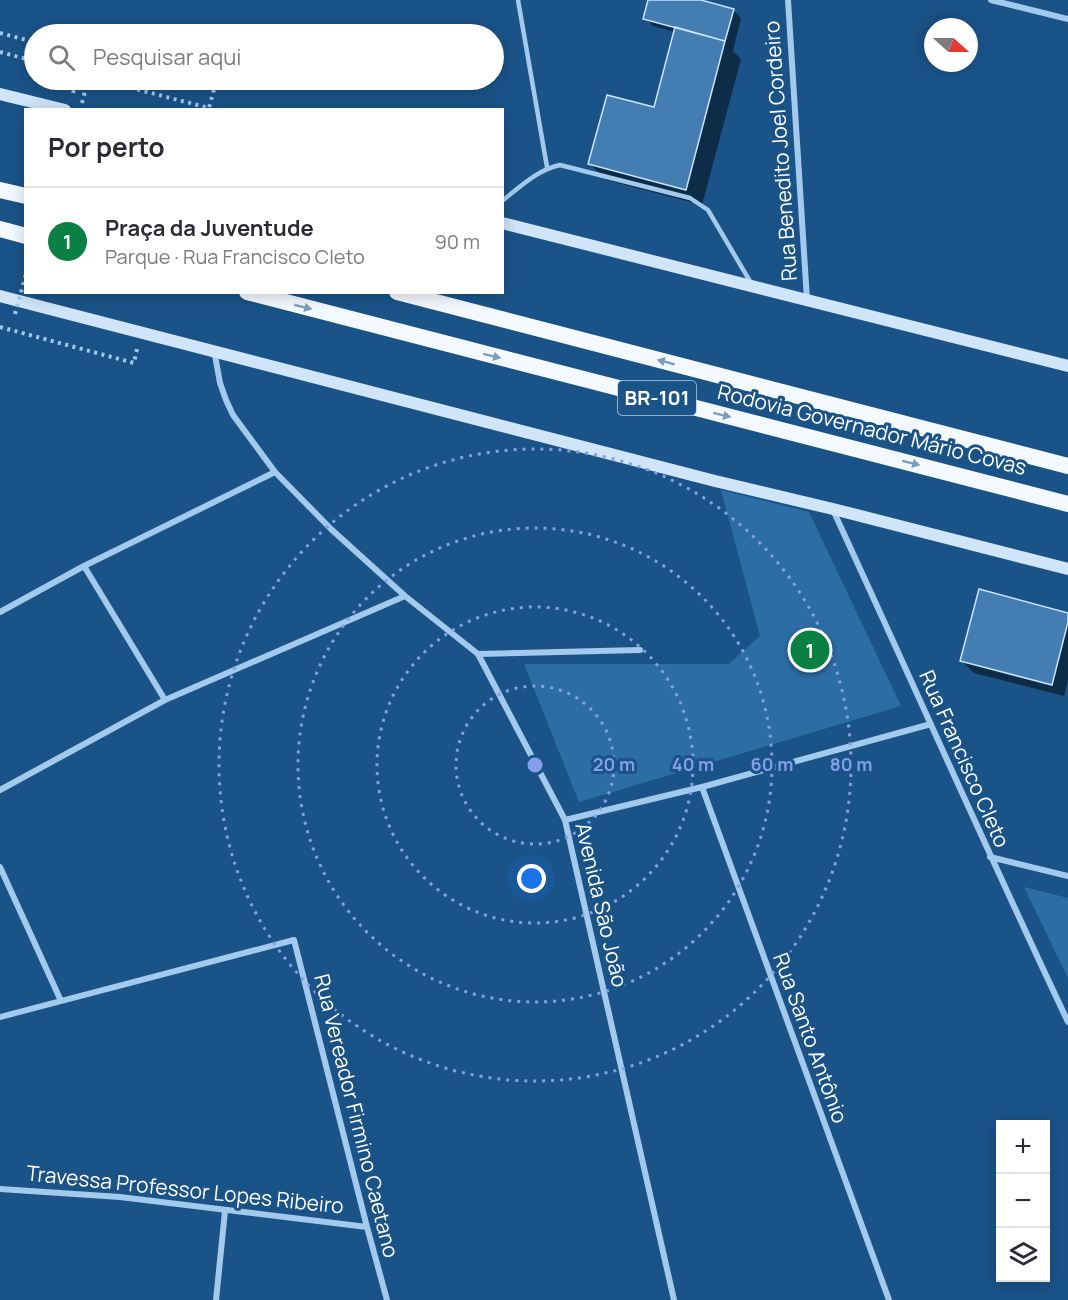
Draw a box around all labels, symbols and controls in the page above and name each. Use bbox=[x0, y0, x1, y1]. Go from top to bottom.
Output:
north arrow bbox=[924, 18, 978, 72]
street label: Rua Benedito Joel Cordeiro bbox=[757, 20, 803, 282]
search box bbox=[24, 24, 504, 90]
icon: search bbox=[45, 41, 78, 74]
text: Pesquisar aqui bbox=[93, 42, 241, 72]
text: Por perto bbox=[48, 129, 165, 165]
text: Praça da Juventude bbox=[105, 213, 314, 243]
text: 1 bbox=[63, 228, 72, 255]
text: 90 m bbox=[434, 228, 480, 255]
text: Parque · Rua Francisco Cleto bbox=[105, 243, 365, 270]
one-way arrow bbox=[295, 303, 313, 312]
one-way arrow bbox=[483, 351, 501, 361]
one-way arrow bbox=[657, 357, 675, 366]
street label: Rodovia Governador Mário Covas bbox=[715, 377, 1030, 481]
road number: BR-101 bbox=[618, 381, 696, 415]
one-way arrow bbox=[713, 410, 731, 420]
one-way arrow bbox=[901, 459, 920, 469]
pin: 1 bbox=[790, 628, 830, 672]
street label: Rua Francisco Cleto bbox=[913, 666, 1017, 852]
text: 20 m bbox=[593, 752, 635, 776]
text: 40 m bbox=[672, 752, 714, 776]
text: 60 m bbox=[751, 752, 793, 776]
text: 80 m bbox=[830, 752, 872, 776]
centre of rings bbox=[525, 755, 545, 775]
street label: Avenida São João bbox=[569, 820, 634, 990]
your location bbox=[517, 864, 546, 893]
street label: Rua Santo Antônio bbox=[767, 949, 855, 1127]
street label: Rua Vereador Firmino Caetano bbox=[308, 971, 406, 1261]
map controls bbox=[996, 1120, 1050, 1282]
button: + bbox=[996, 1120, 1050, 1174]
street label: Travessa Professor Lopes Ribeiro bbox=[25, 1158, 345, 1220]
button: − bbox=[996, 1174, 1050, 1228]
button: layers bbox=[996, 1228, 1050, 1282]

